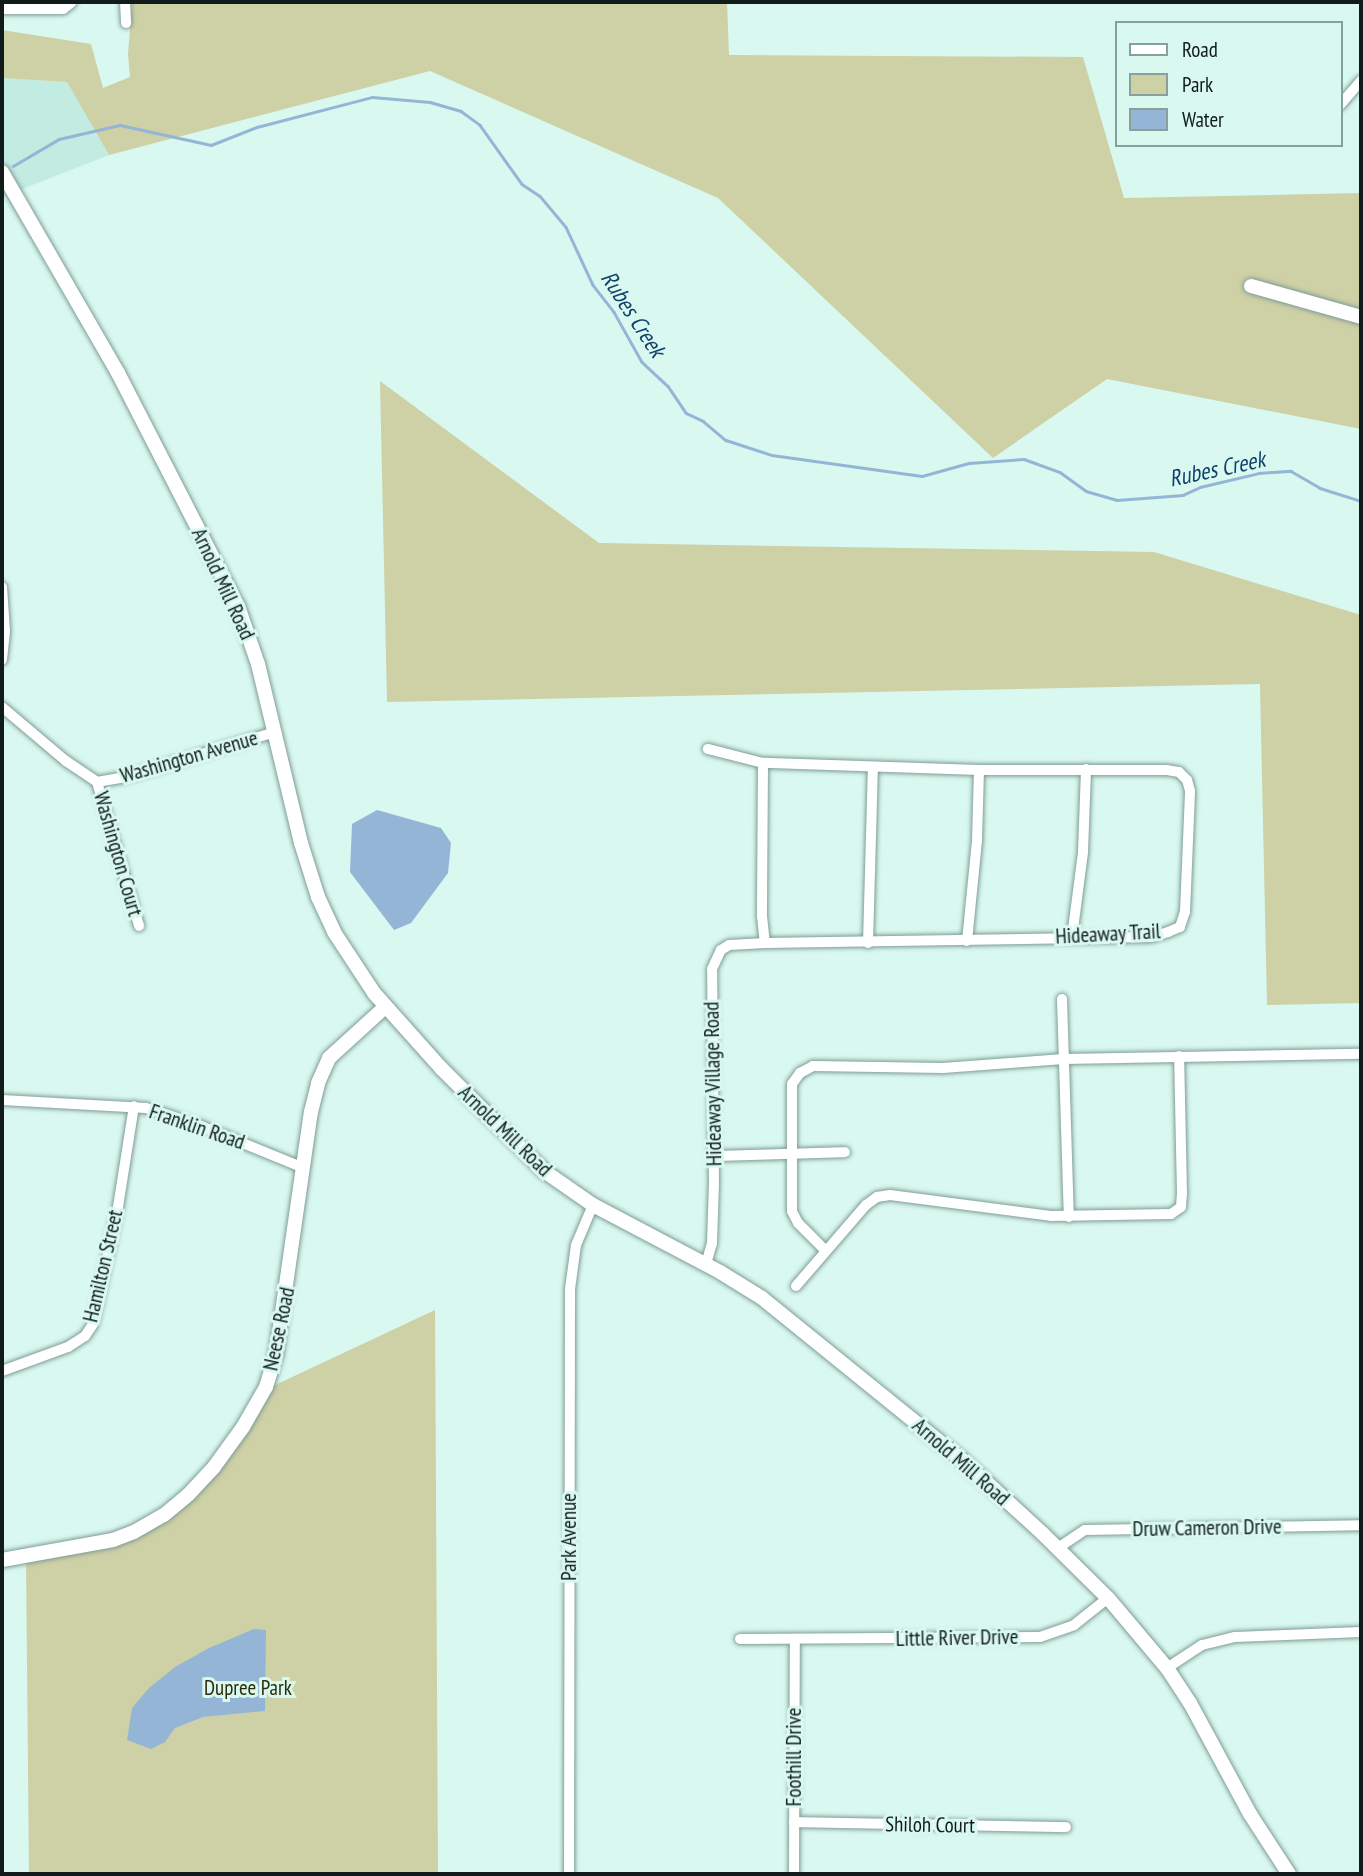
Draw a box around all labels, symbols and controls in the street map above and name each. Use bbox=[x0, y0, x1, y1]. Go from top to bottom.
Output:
legend bbox=[1114, 21, 1342, 147]
text: Road bbox=[1182, 36, 1218, 63]
text: Park bbox=[1182, 71, 1213, 98]
text: Water bbox=[1182, 106, 1224, 133]
water label: Rubes Creek bbox=[595, 266, 671, 362]
water label: Rubes Creek bbox=[1166, 445, 1268, 493]
street label: Arnold Mill Road bbox=[186, 524, 260, 644]
street label: Washington Avenue bbox=[117, 725, 261, 789]
street label: Washington Court bbox=[88, 789, 148, 919]
street label: Hideaway Trail bbox=[1054, 919, 1162, 949]
street label: Hideaway Village Road bbox=[699, 1001, 727, 1167]
street label: Arnold Mill Road bbox=[453, 1080, 557, 1182]
street label: Franklin Road bbox=[146, 1099, 248, 1155]
street label: Hamilton Street bbox=[78, 1207, 128, 1325]
street label: Neese Road bbox=[258, 1285, 300, 1373]
street label: Arnold Mill Road bbox=[907, 1413, 1015, 1511]
street label: Park Avenue bbox=[556, 1493, 582, 1581]
street label: Druw Cameron Drive bbox=[1132, 1514, 1282, 1542]
street label: Little River Drive bbox=[895, 1624, 1019, 1652]
park label: Dupree Park bbox=[204, 1675, 292, 1701]
street label: Foothill Drive bbox=[781, 1708, 807, 1806]
street label: Shiloh Court bbox=[885, 1812, 975, 1838]

